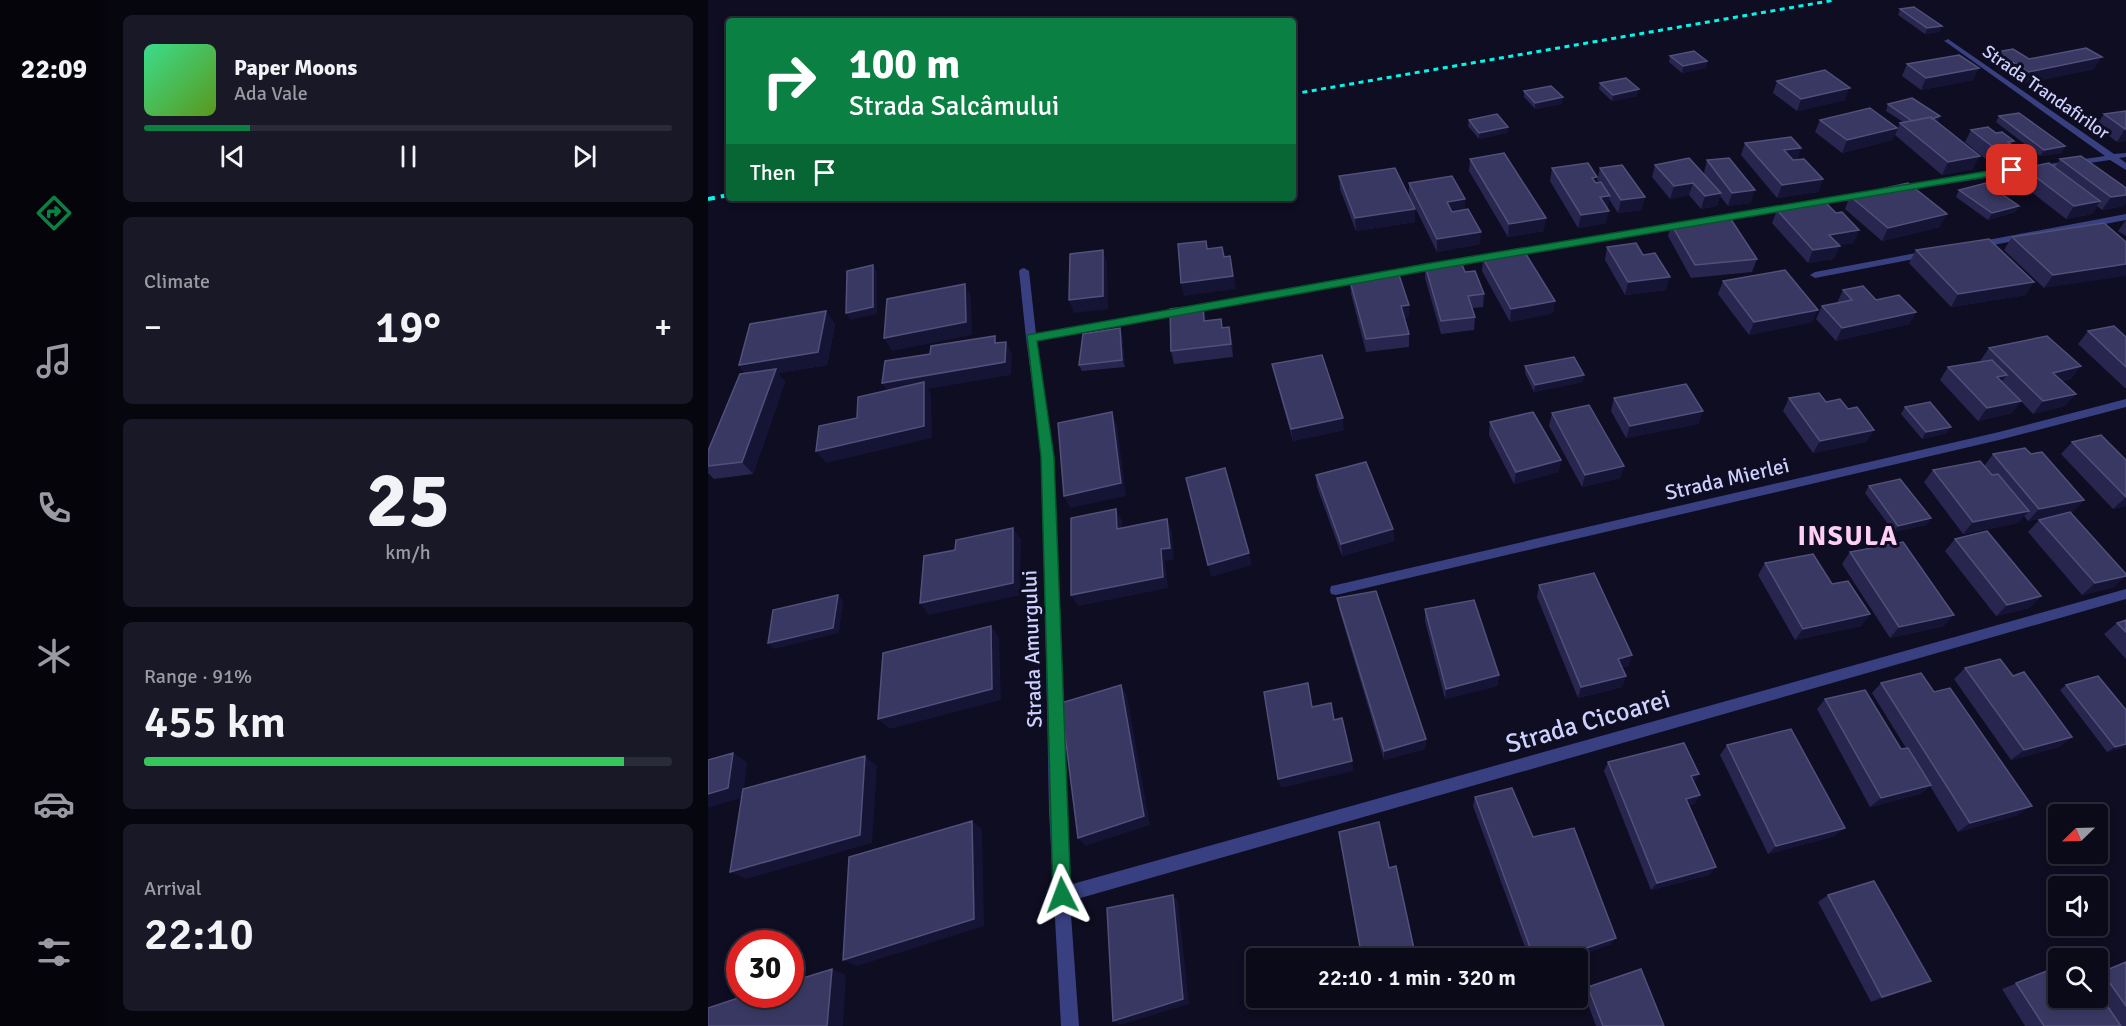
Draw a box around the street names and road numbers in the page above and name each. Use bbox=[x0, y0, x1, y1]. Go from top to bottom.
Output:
street label: Strada Trandafirilor bbox=[1978, 40, 2114, 144]
street label: Strada Mierlei bbox=[1662, 452, 1792, 506]
street label: Strada Amurgului bbox=[1016, 570, 1048, 728]
street label: Strada Cicoarei bbox=[1502, 683, 1674, 761]

